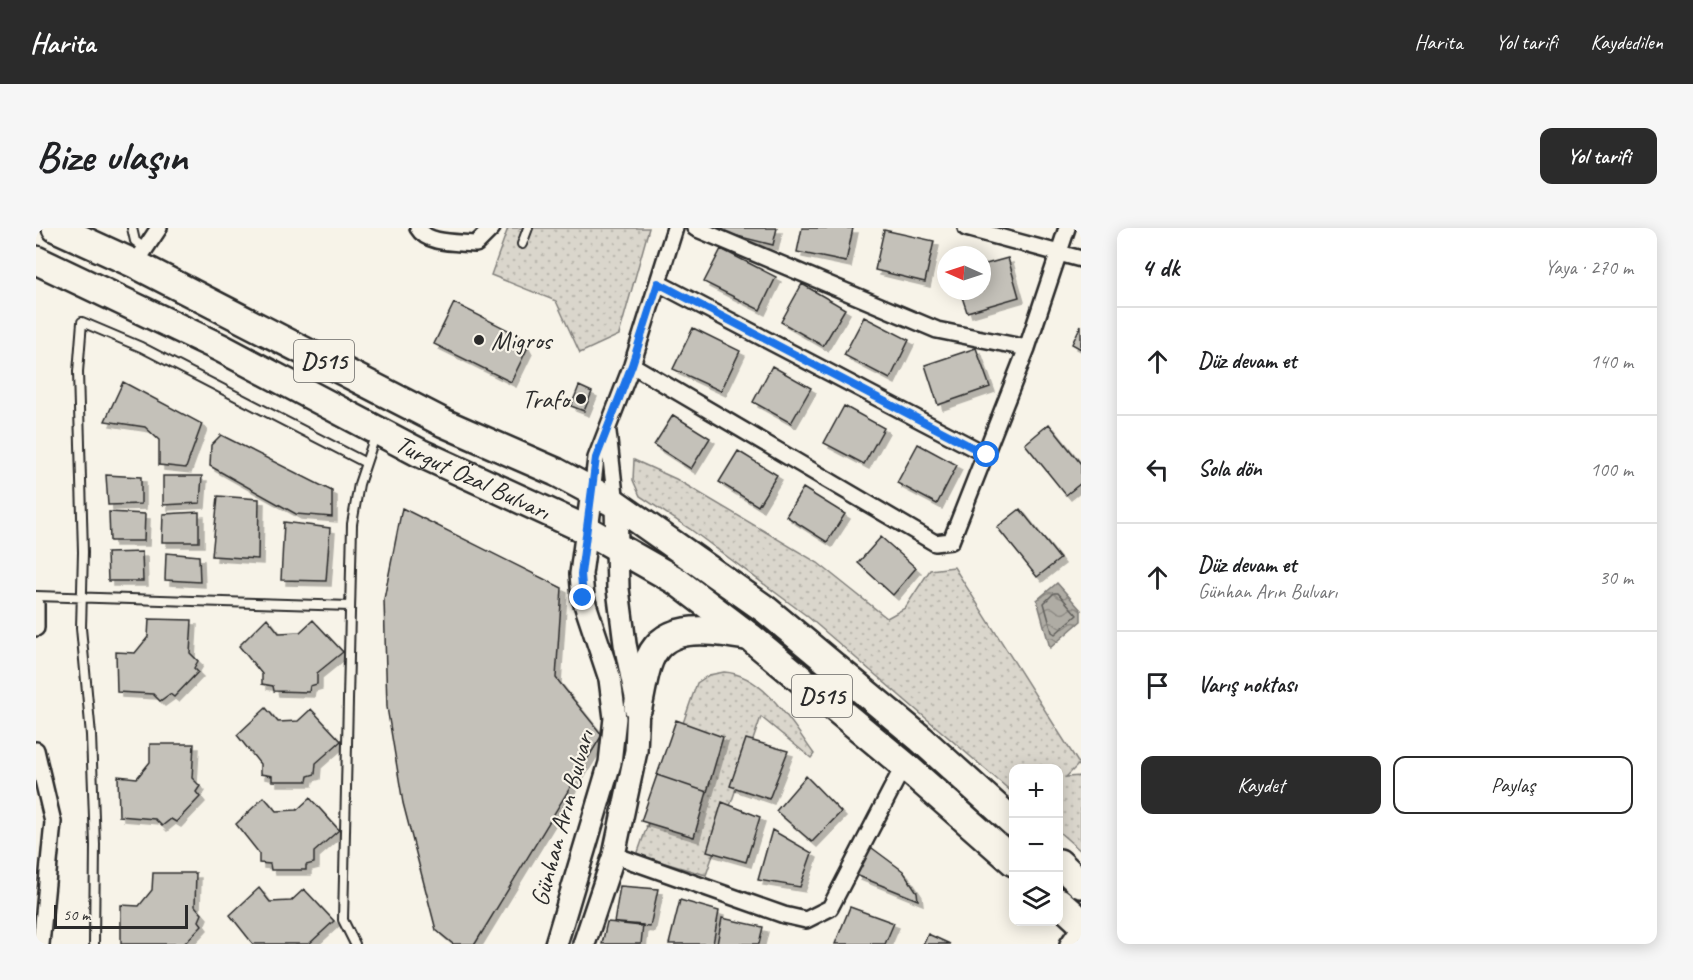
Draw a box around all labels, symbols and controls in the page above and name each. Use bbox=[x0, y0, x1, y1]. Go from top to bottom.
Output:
text: Harita bbox=[30, 25, 95, 60]
text: Harita bbox=[1414, 29, 1463, 55]
text: Yol tarifi bbox=[1496, 29, 1557, 55]
text: Kaydedilen bbox=[1590, 29, 1663, 55]
button: Yol tarifi bbox=[1540, 128, 1657, 184]
text: Bize ulaşın bbox=[36, 130, 187, 183]
north arrow bbox=[937, 246, 991, 300]
text: 4 dk bbox=[1141, 251, 1179, 284]
text: Yaya · 270 m bbox=[1545, 255, 1633, 280]
place label: Migros bbox=[491, 324, 554, 357]
marker: Migros bbox=[472, 333, 486, 347]
road number: D515 bbox=[294, 340, 354, 382]
icon: ahead bbox=[1141, 345, 1174, 378]
text: Düz devam et bbox=[1198, 347, 1296, 375]
text: 140 m bbox=[1590, 349, 1633, 374]
place label: Trafo bbox=[522, 383, 572, 416]
marker: Trafo bbox=[574, 392, 588, 406]
street label: Turgut Özal Bulvarı bbox=[390, 427, 556, 528]
route start bbox=[973, 441, 999, 467]
icon: left bbox=[1141, 453, 1174, 486]
text: Sola dön bbox=[1198, 455, 1262, 483]
text: 100 m bbox=[1590, 457, 1633, 482]
text: Düz devam et bbox=[1198, 551, 1296, 579]
icon: ahead bbox=[1141, 561, 1174, 594]
text: 30 m bbox=[1599, 565, 1633, 590]
text: Günhan Arın Bulvarı bbox=[1198, 579, 1337, 604]
route end bbox=[569, 584, 595, 610]
icon: arrive bbox=[1141, 669, 1174, 702]
text: Varış noktası bbox=[1198, 671, 1297, 699]
road number: D515 bbox=[792, 675, 852, 717]
street label: Günhan Arın Bulvarı bbox=[523, 725, 602, 910]
button: Kaydet bbox=[1141, 756, 1381, 814]
button: Paylaş bbox=[1393, 756, 1633, 814]
map controls bbox=[1009, 764, 1063, 926]
button: + bbox=[1009, 764, 1063, 818]
button: − bbox=[1009, 818, 1063, 872]
button: layers bbox=[1009, 872, 1063, 926]
scale bar bbox=[54, 902, 188, 930]
text: 50 m bbox=[63, 905, 90, 925]

